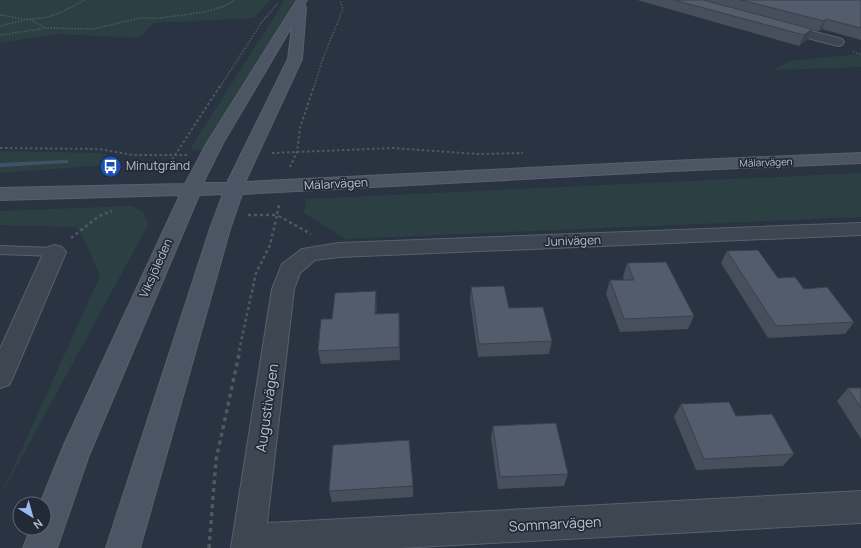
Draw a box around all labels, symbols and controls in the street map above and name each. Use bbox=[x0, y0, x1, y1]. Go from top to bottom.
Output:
bus stop icon: Minutgränd bbox=[97, 153, 123, 179]
street label: Mälarvägen bbox=[739, 154, 793, 170]
place label: Minutgränd bbox=[126, 157, 190, 174]
street label: Mälarvägen bbox=[304, 173, 368, 194]
street label: Junivägen bbox=[545, 231, 601, 250]
street label: Viksjöleden bbox=[135, 236, 176, 300]
street label: Augustivägen bbox=[251, 363, 282, 453]
north arrow bbox=[12, 496, 52, 536]
street label: Sommarvägen bbox=[508, 512, 602, 535]
text: N bbox=[31, 516, 46, 533]

